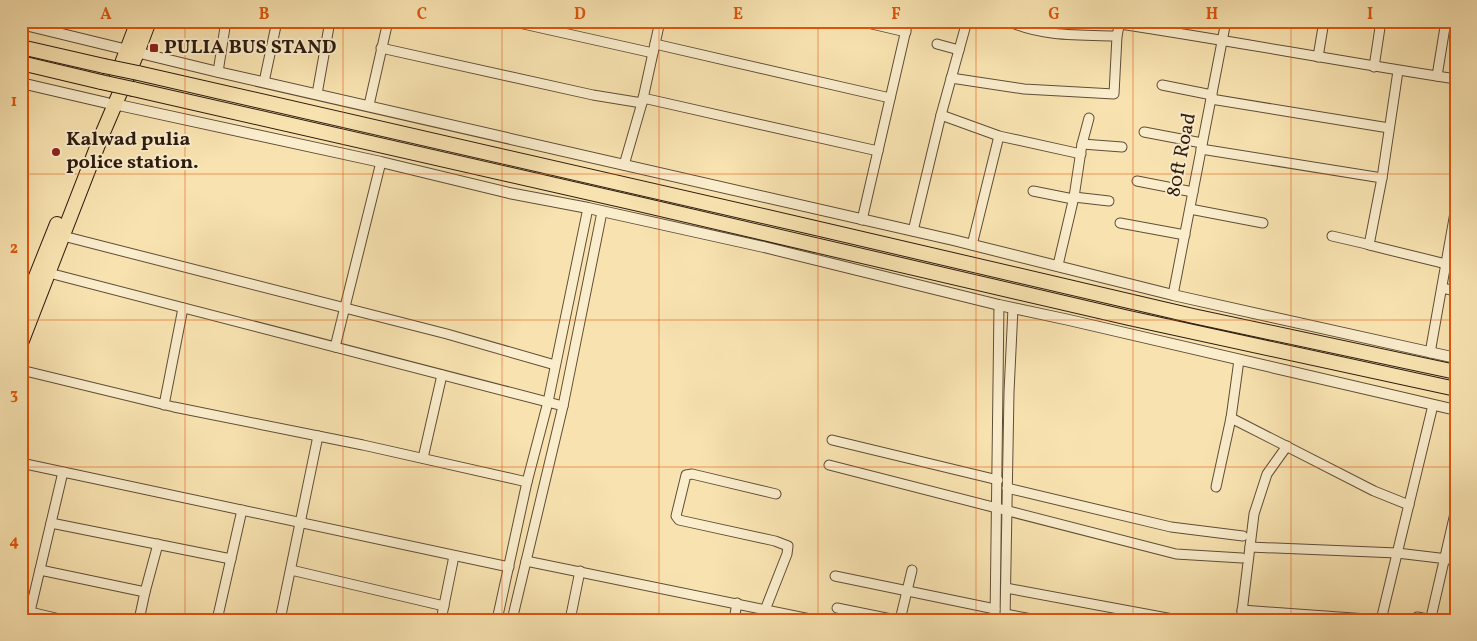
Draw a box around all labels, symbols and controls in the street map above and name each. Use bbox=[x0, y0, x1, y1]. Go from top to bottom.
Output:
text: A bbox=[100, 4, 112, 26]
text: B bbox=[259, 4, 270, 26]
text: C bbox=[417, 4, 427, 26]
text: D bbox=[574, 4, 586, 26]
text: E bbox=[733, 4, 743, 26]
text: F bbox=[891, 4, 901, 26]
text: G bbox=[1048, 4, 1060, 26]
text: H bbox=[1206, 4, 1218, 26]
text: I bbox=[1367, 4, 1373, 26]
place label: PULIA BUS STAND bbox=[164, 34, 336, 62]
marker: PULIA BUS STAND bbox=[148, 42, 160, 54]
text: 1 bbox=[11, 91, 17, 113]
street label: 80ft Road bbox=[1160, 111, 1204, 199]
place label: Kalwad pulia police station. bbox=[66, 126, 199, 177]
marker: Kalwad pulia police station. bbox=[50, 146, 62, 158]
text: 2 bbox=[10, 238, 18, 260]
text: 3 bbox=[10, 384, 18, 406]
text: 4 bbox=[9, 531, 19, 553]

